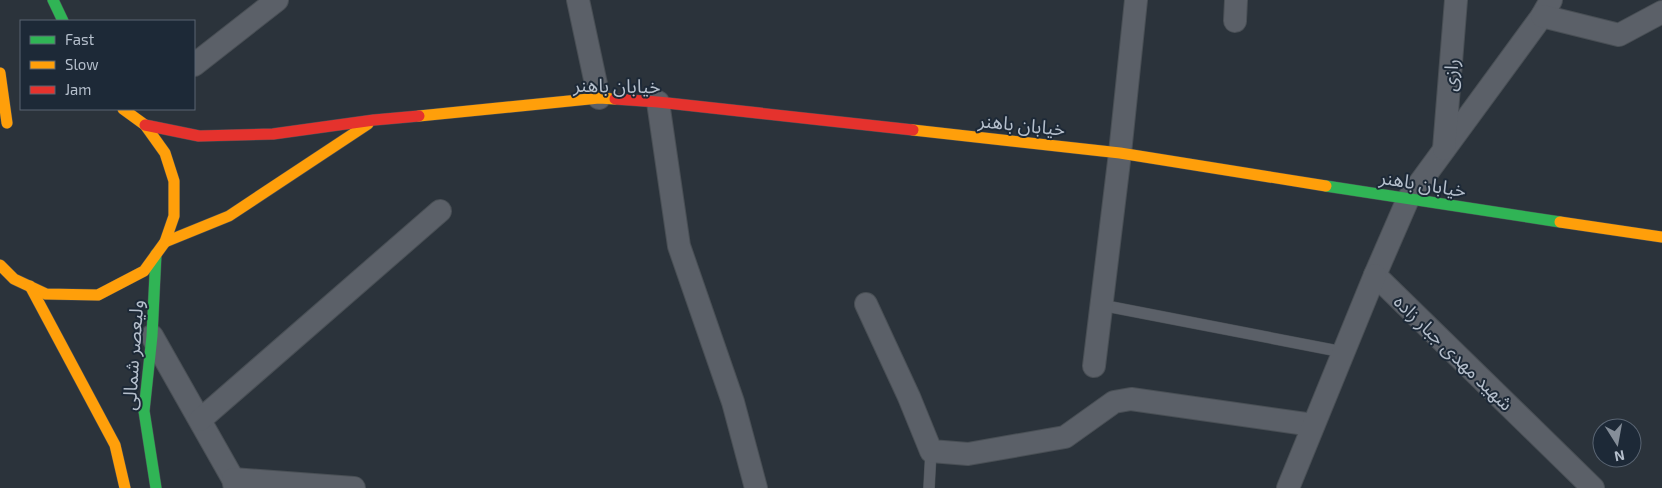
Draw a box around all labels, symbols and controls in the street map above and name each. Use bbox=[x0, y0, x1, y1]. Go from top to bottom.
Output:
legend bbox=[20, 20, 195, 110]
text: Fast bbox=[65, 30, 95, 48]
text: Slow bbox=[65, 55, 99, 73]
street label: رازی bbox=[1437, 58, 1464, 92]
street label: خیابان باهنر bbox=[572, 73, 661, 98]
text: Jam bbox=[65, 80, 91, 98]
street label: خیابان باهنر bbox=[976, 108, 1067, 141]
street label: خیابان باهنر bbox=[1377, 165, 1468, 202]
street label: شهید مهدی جبار زاده bbox=[1389, 289, 1518, 415]
street label: ولیعصر شمالی bbox=[117, 299, 148, 411]
north arrow bbox=[1592, 418, 1642, 468]
text: N bbox=[1613, 447, 1626, 466]

